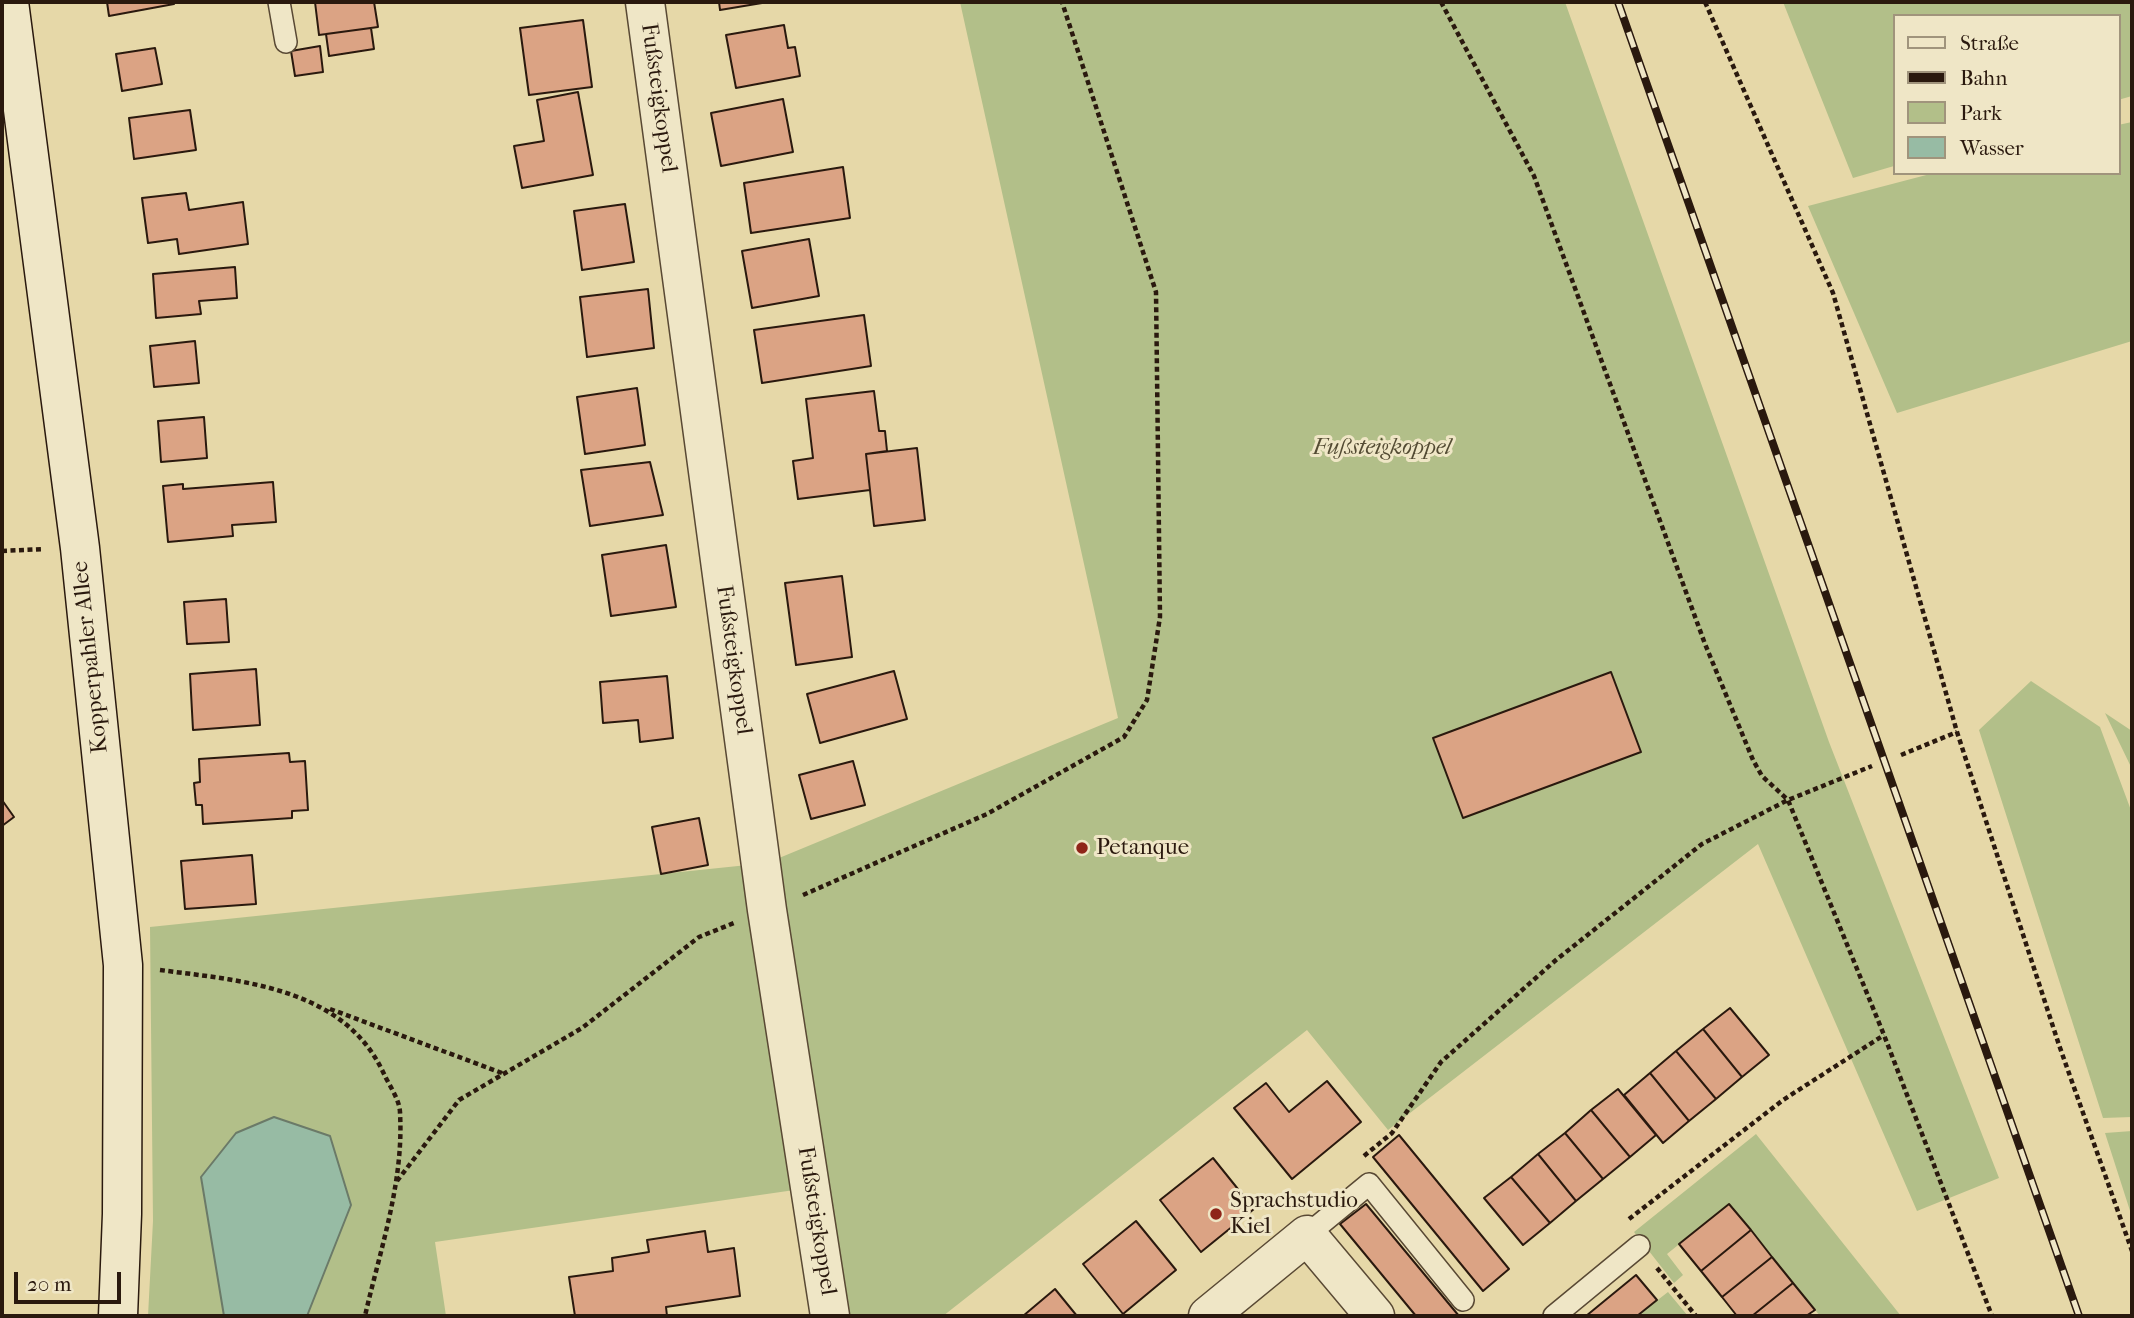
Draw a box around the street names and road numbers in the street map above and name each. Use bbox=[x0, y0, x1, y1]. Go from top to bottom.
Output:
street label: Fußsteigkoppel bbox=[634, 21, 682, 175]
street label: Kopperpahler Allee bbox=[67, 559, 115, 755]
street label: Fußsteigkoppel bbox=[709, 583, 757, 737]
street label: Fußsteigkoppel bbox=[791, 1144, 841, 1298]

